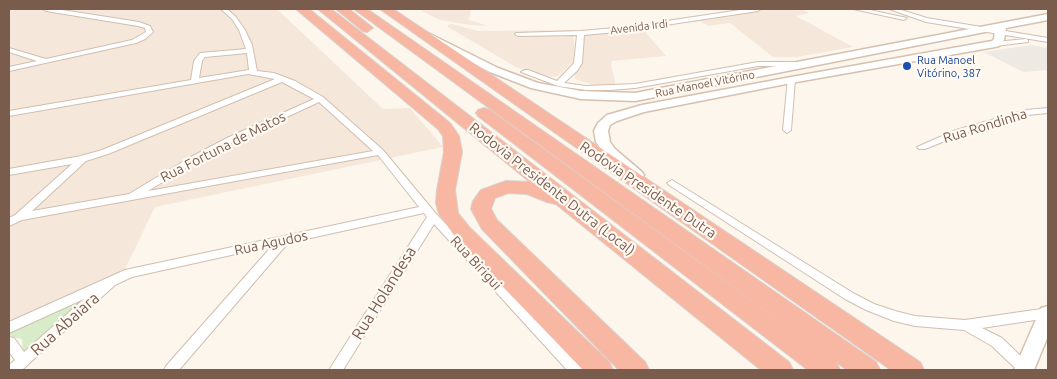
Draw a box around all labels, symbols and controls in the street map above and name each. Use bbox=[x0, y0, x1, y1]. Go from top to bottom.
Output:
street label: Avenida Irdi bbox=[609, 17, 669, 37]
place label: Rua Manoel Vitórino, 387 bbox=[917, 53, 981, 79]
marker: Rua Manoel Vitórino, 387 bbox=[901, 60, 913, 72]
street label: Rua Manoel Vitórino bbox=[654, 68, 756, 100]
street label: Rua Rondinha bbox=[941, 105, 1029, 147]
street label: Rua Fortuna de Matos bbox=[158, 108, 288, 186]
street label: Rodovia Presidente Dutra (Local) bbox=[466, 119, 638, 259]
street label: Rodovia Presidente Dutra bbox=[577, 138, 719, 242]
street label: Rua Agudos bbox=[233, 227, 309, 259]
street label: Rua Birigui bbox=[447, 233, 505, 293]
street label: Rua Holandesa bbox=[348, 243, 420, 343]
street label: Rua Abaiara bbox=[27, 288, 103, 360]

